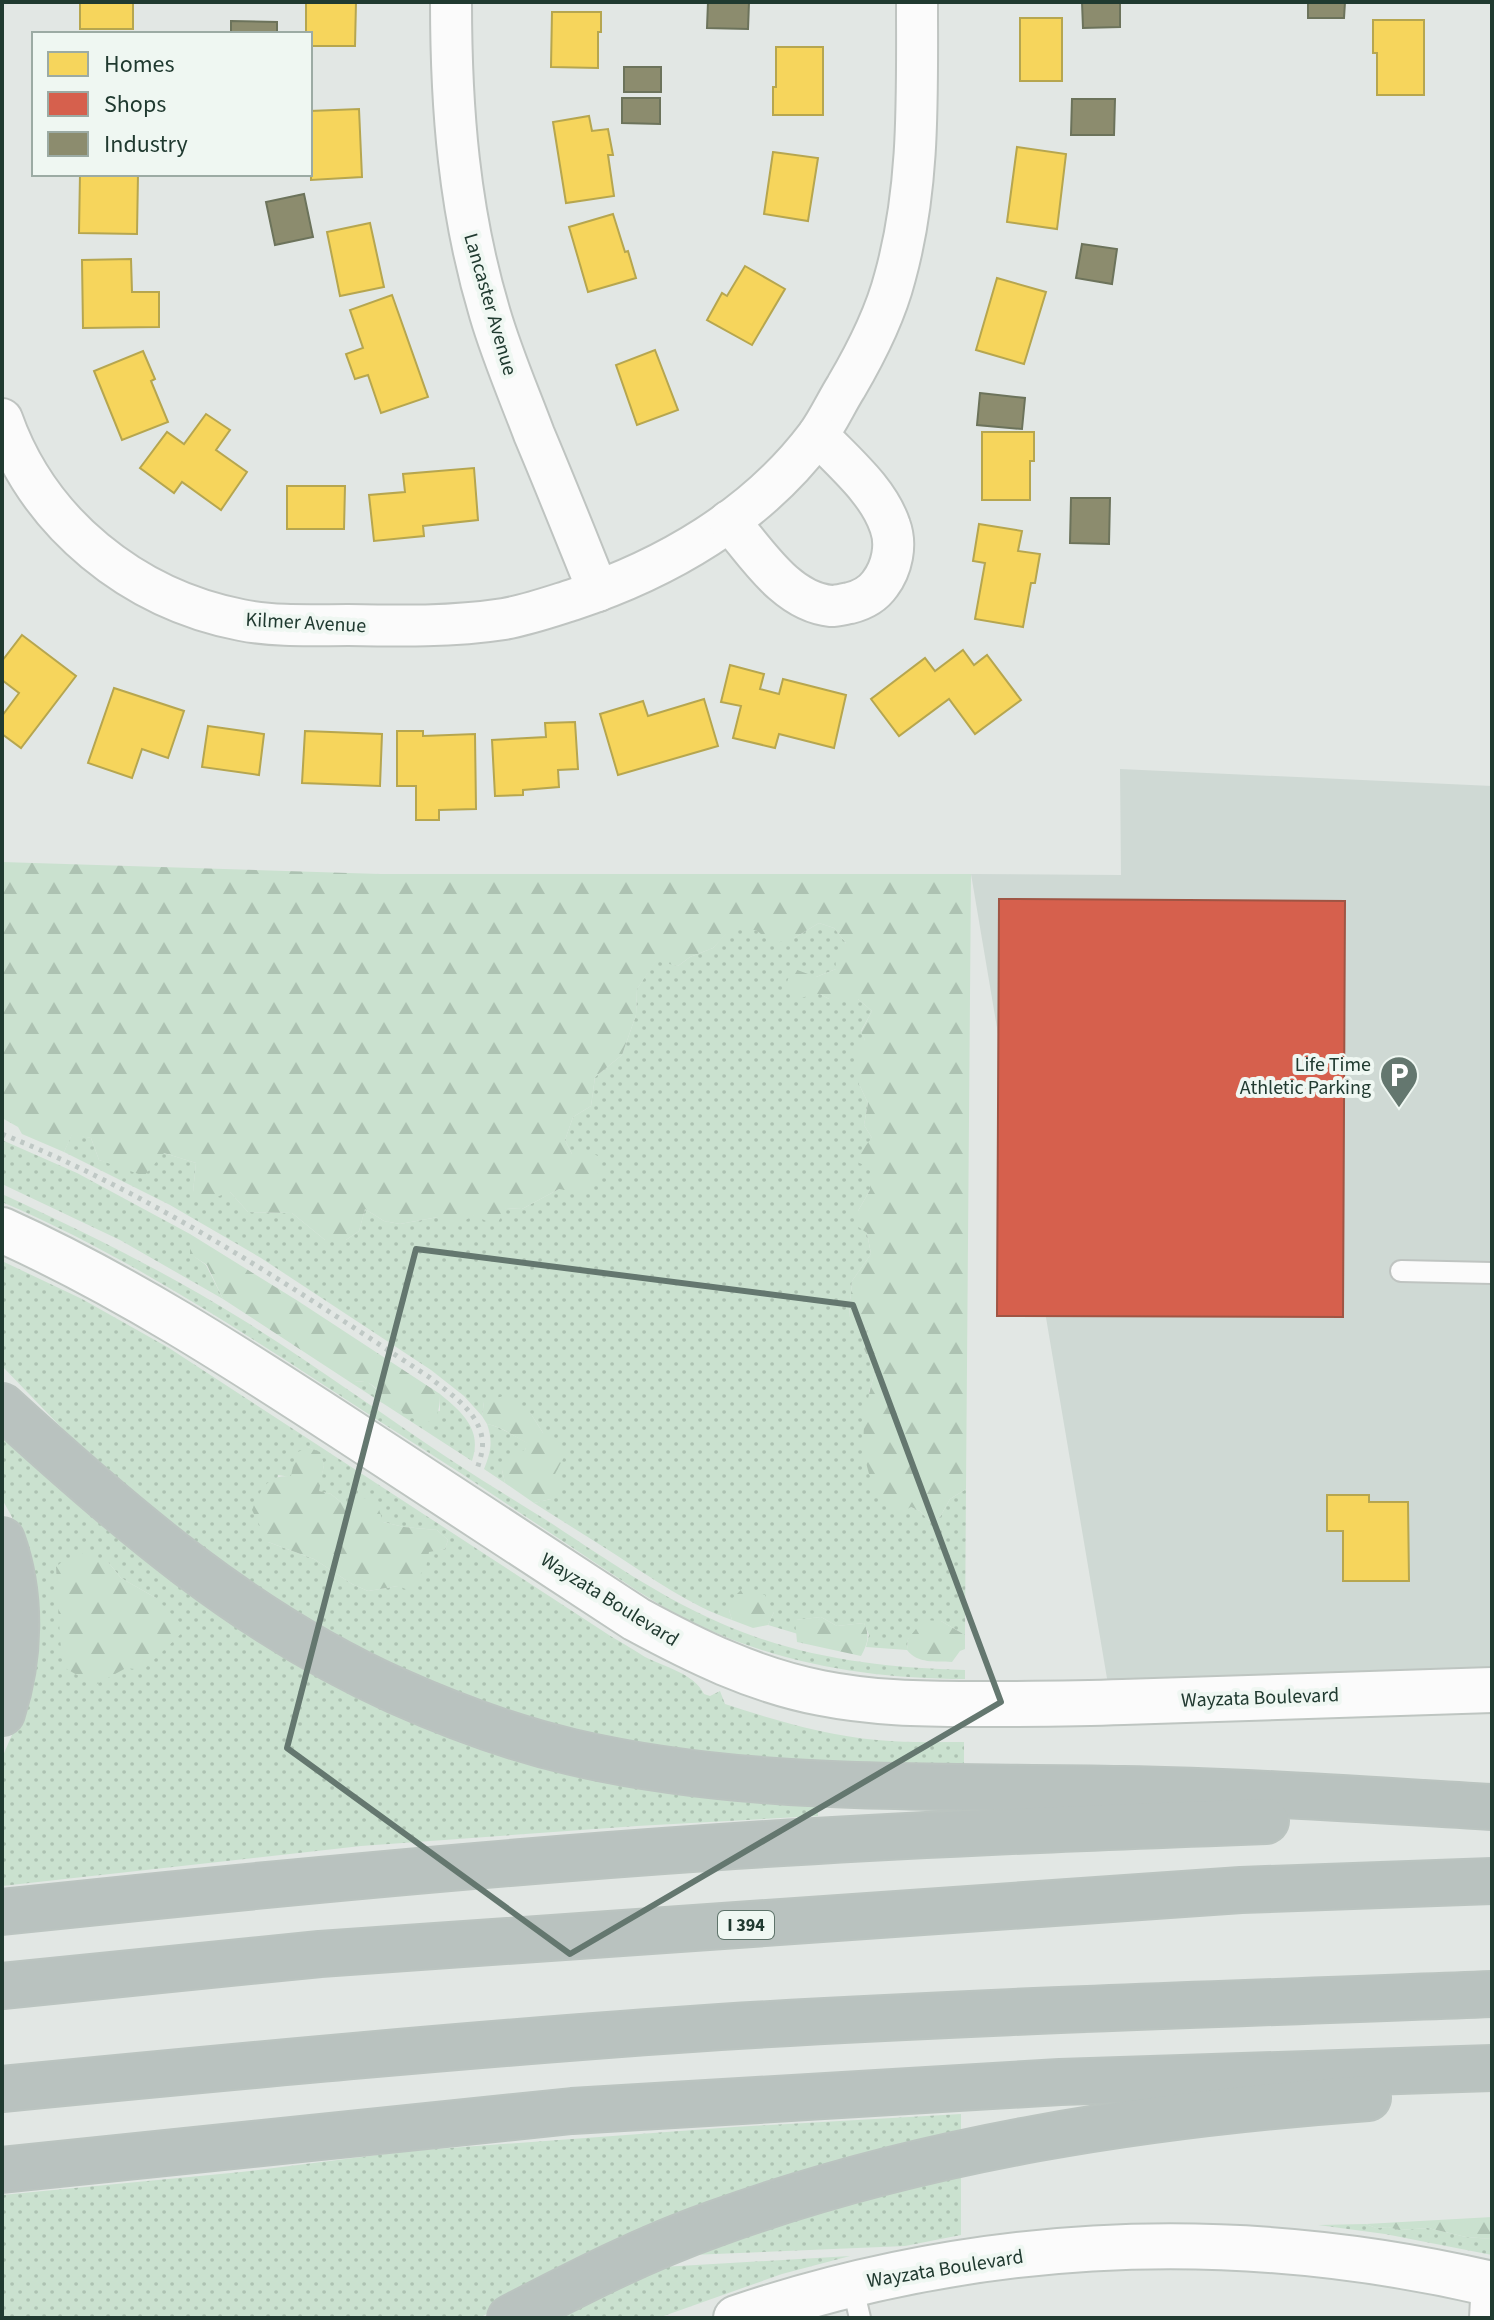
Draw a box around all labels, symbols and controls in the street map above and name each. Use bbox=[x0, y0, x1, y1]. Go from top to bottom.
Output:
legend bbox=[32, 32, 312, 176]
text: Homes bbox=[104, 47, 175, 82]
text: Shops bbox=[104, 87, 166, 122]
text: Industry bbox=[104, 127, 188, 162]
street label: Lancaster Avenue bbox=[456, 230, 524, 379]
street label: Kilmer Avenue bbox=[245, 606, 367, 640]
place label: Life Time Athletic Parking bbox=[1240, 1051, 1371, 1102]
parking icon: Life Time Athletic Parking bbox=[1378, 1054, 1420, 1109]
street label: Wayzata Boulevard bbox=[535, 1546, 684, 1654]
street label: Wayzata Boulevard bbox=[1181, 1681, 1340, 1715]
road number: I 394 bbox=[718, 1911, 774, 1939]
street label: Wayzata Boulevard bbox=[865, 2243, 1025, 2295]

